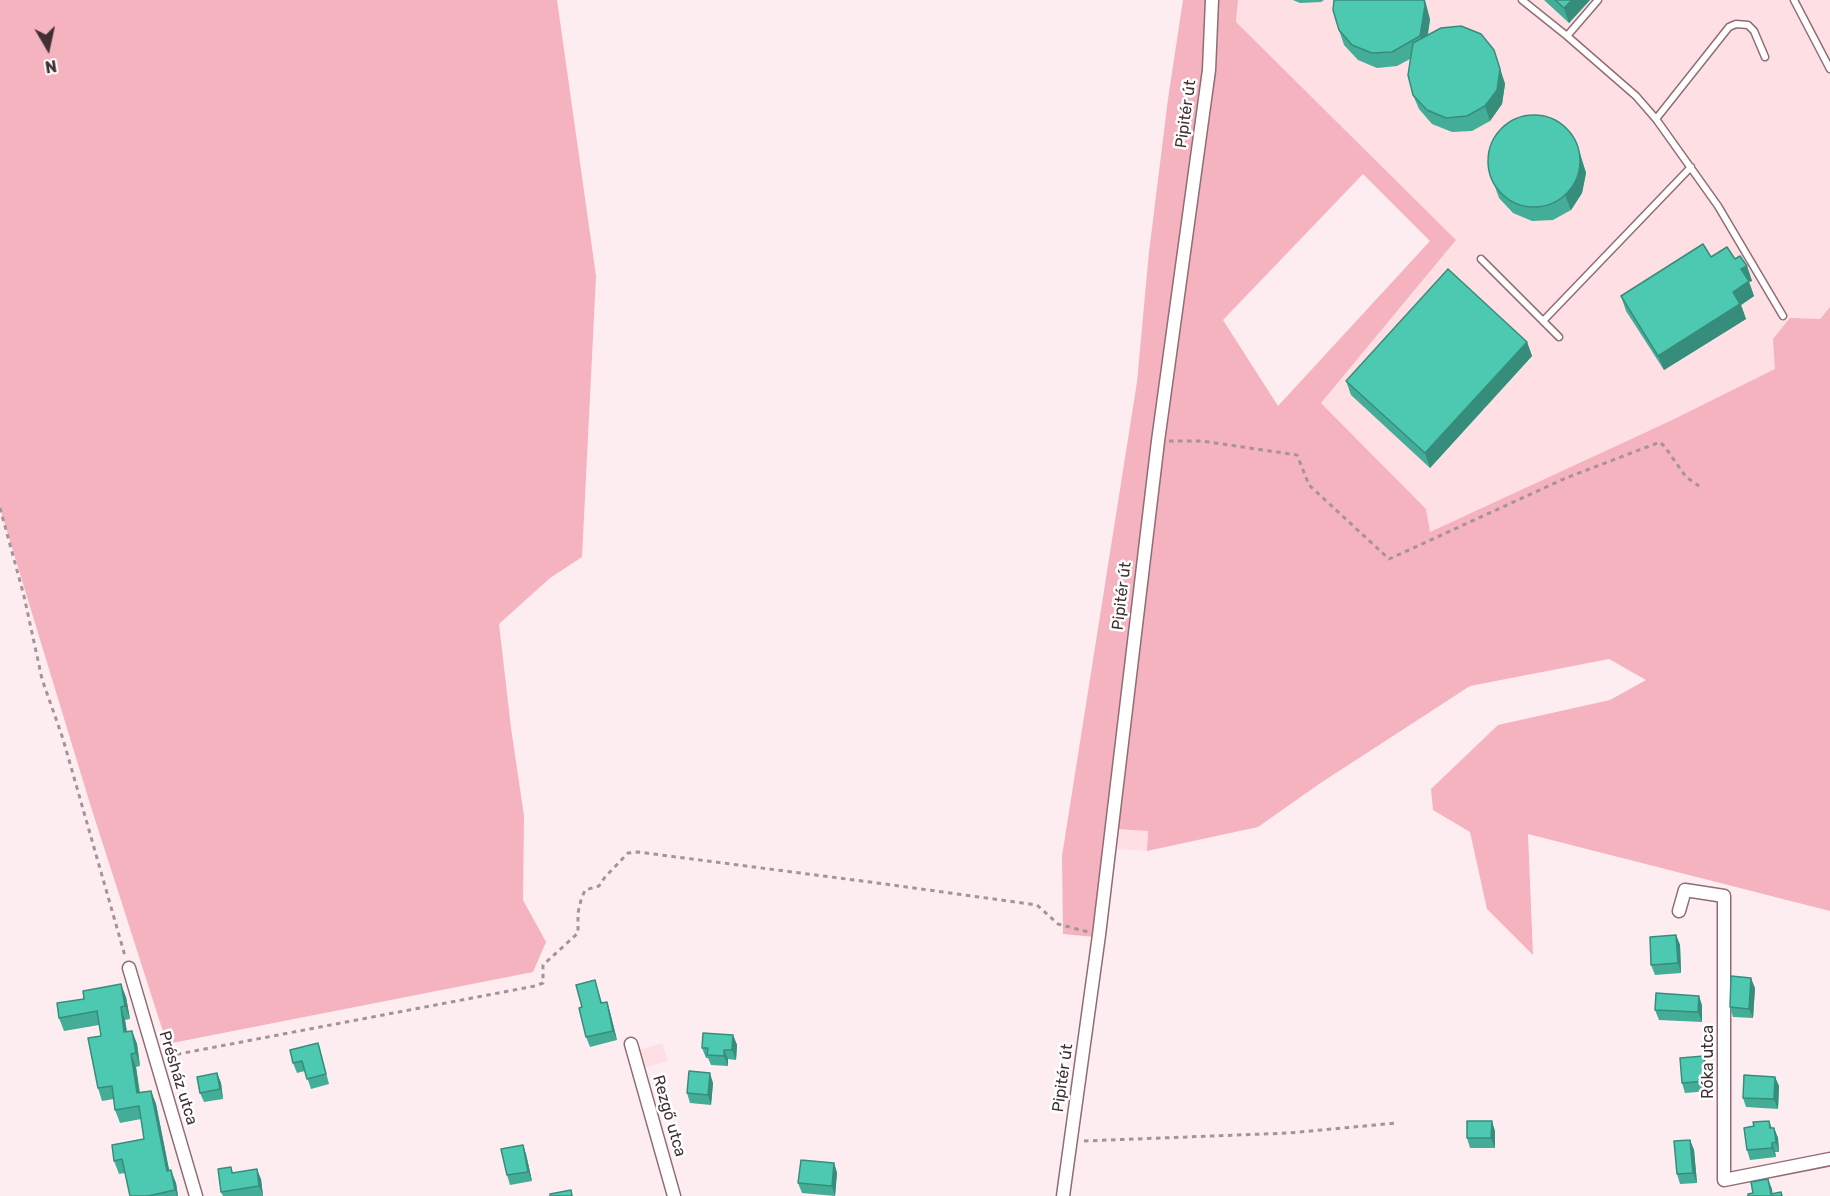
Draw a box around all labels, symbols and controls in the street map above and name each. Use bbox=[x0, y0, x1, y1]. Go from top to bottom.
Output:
north arrow bbox=[18, 18, 78, 78]
text: N bbox=[44, 56, 58, 77]
street label: Pipitér út bbox=[1172, 79, 1200, 149]
street label: Pipitér út bbox=[1108, 561, 1136, 631]
street label: Róka utca bbox=[1698, 1025, 1718, 1099]
street label: Présház utca bbox=[155, 1029, 201, 1127]
street label: Pipitér út bbox=[1049, 1043, 1077, 1113]
street label: Rezgő utca bbox=[648, 1073, 690, 1159]

